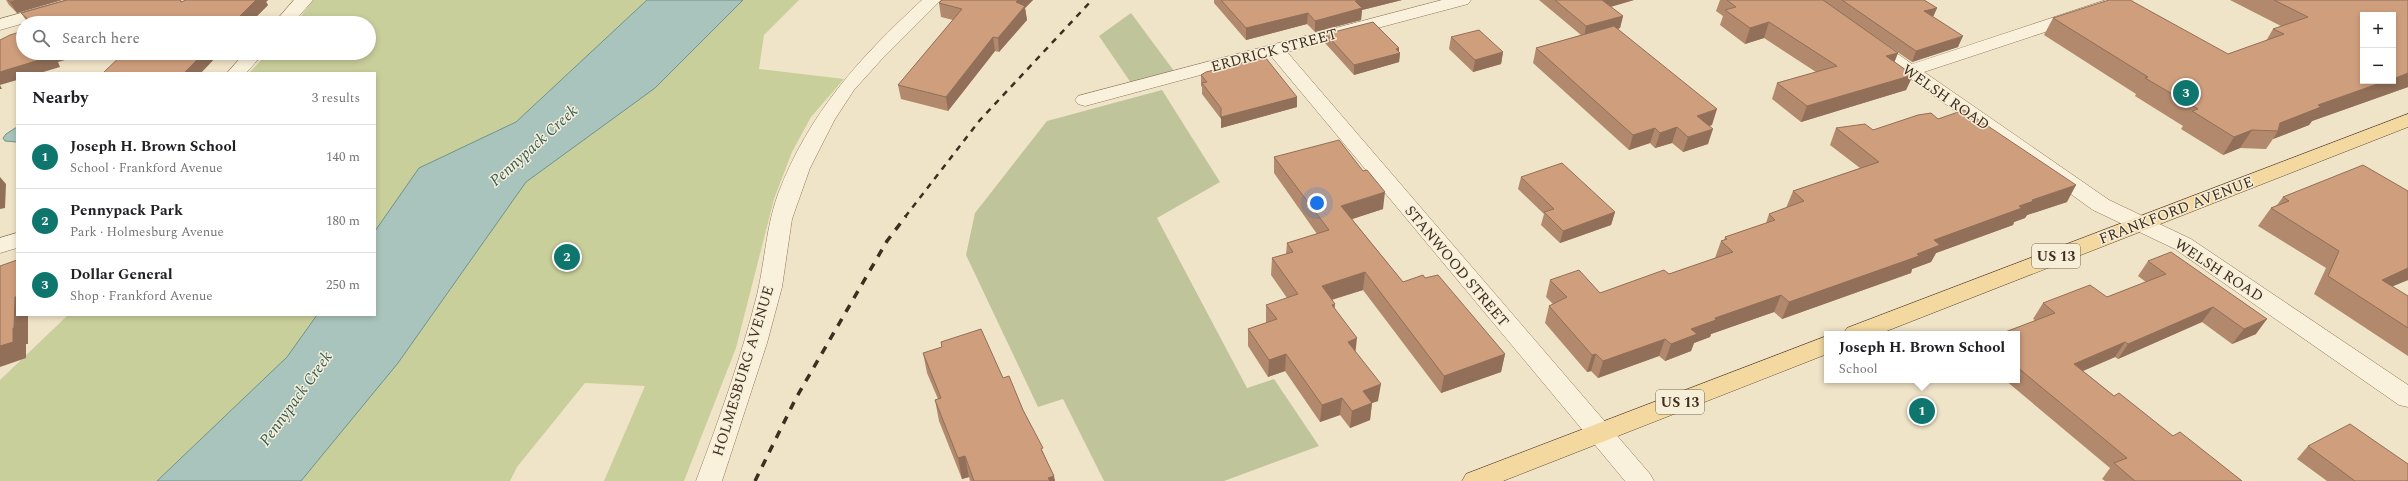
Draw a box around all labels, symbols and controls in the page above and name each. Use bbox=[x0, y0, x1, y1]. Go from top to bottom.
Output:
map controls bbox=[2360, 12, 2396, 84]
button: + bbox=[2360, 12, 2396, 48]
search box bbox=[16, 16, 376, 60]
street label: ERDRICK STREET bbox=[1208, 23, 1340, 78]
icon: search bbox=[30, 27, 52, 49]
text: Search here bbox=[62, 27, 140, 50]
button: − bbox=[2360, 48, 2396, 84]
street label: WELSH ROAD bbox=[1897, 59, 1994, 136]
pin: 3 bbox=[2173, 78, 2199, 108]
text: Nearby bbox=[32, 85, 88, 111]
text: 3 results bbox=[312, 88, 360, 108]
water label: Pennypack Creek bbox=[484, 99, 584, 192]
text: Joseph H. Brown School bbox=[70, 135, 237, 158]
text: 1 bbox=[41, 147, 49, 167]
text: 140 m bbox=[326, 147, 360, 167]
text: School · Frankford Avenue bbox=[70, 158, 223, 178]
street label: FRANKFORD AVENUE bbox=[2095, 170, 2257, 251]
your location bbox=[1307, 193, 1327, 213]
text: Pennypack Park bbox=[70, 199, 183, 222]
street label: STANWOOD STREET bbox=[1399, 201, 1514, 332]
text: 2 bbox=[41, 211, 49, 231]
text: 180 m bbox=[326, 211, 360, 231]
text: Park · Holmesburg Avenue bbox=[70, 222, 224, 242]
street label: WELSH ROAD bbox=[2170, 233, 2268, 308]
pin: 2 bbox=[554, 242, 580, 272]
road number: US 13 bbox=[2032, 244, 2080, 268]
text: Dollar General bbox=[70, 263, 173, 286]
text: 3 bbox=[41, 275, 49, 295]
text: 250 m bbox=[326, 275, 360, 295]
street label: HOLMESBURG AVENUE bbox=[707, 283, 780, 459]
text: Shop · Frankford Avenue bbox=[70, 286, 213, 306]
popup bbox=[1824, 331, 2020, 383]
text: Joseph H. Brown School bbox=[1839, 336, 2005, 359]
water label: Pennypack Creek bbox=[253, 346, 339, 451]
text: School bbox=[1839, 359, 1878, 379]
road number: US 13 bbox=[1656, 390, 1704, 414]
pin: 1 bbox=[1909, 396, 1935, 426]

